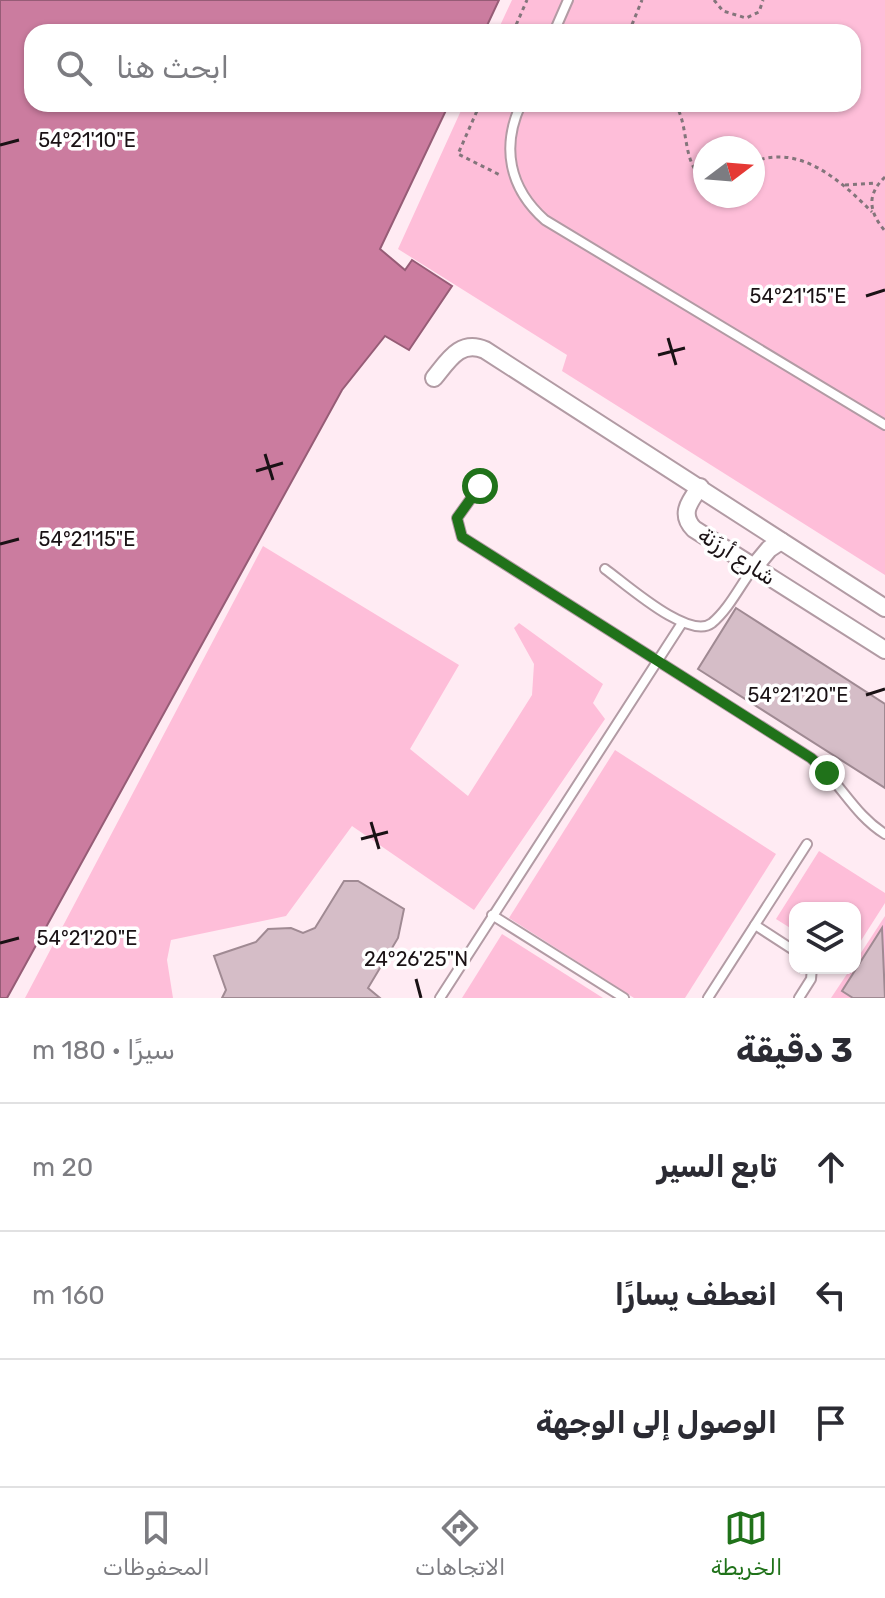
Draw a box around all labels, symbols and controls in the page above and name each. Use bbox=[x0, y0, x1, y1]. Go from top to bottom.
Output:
search box bbox=[24, 24, 861, 112]
icon: search bbox=[52, 46, 96, 90]
text: ابحث هنا bbox=[116, 50, 229, 86]
text: 54°21'10"E bbox=[38, 128, 136, 152]
north arrow bbox=[693, 136, 765, 208]
text: 54°21'15"E bbox=[750, 284, 846, 308]
route start bbox=[462, 468, 498, 504]
street label: شارع أرزَنة bbox=[692, 521, 781, 593]
text: 54°21'15"E bbox=[39, 527, 135, 551]
text: 54°21'20"E bbox=[748, 683, 848, 707]
route end bbox=[809, 755, 845, 791]
map controls bbox=[789, 902, 861, 974]
button: layers bbox=[789, 902, 861, 974]
text: 54°21'20"E bbox=[37, 926, 137, 950]
text: 24°26'25"N bbox=[364, 947, 468, 971]
text: 3 دقيقة bbox=[736, 1030, 853, 1071]
text: سيرًا · 180 m bbox=[32, 1035, 175, 1066]
icon: ahead bbox=[809, 1145, 853, 1189]
text: تابع السير bbox=[657, 1149, 777, 1185]
text: 20 m bbox=[32, 1152, 93, 1183]
icon: left bbox=[809, 1273, 853, 1317]
text: انعطف يسارًا bbox=[615, 1277, 777, 1313]
text: 160 m bbox=[32, 1280, 105, 1311]
icon: arrive bbox=[809, 1401, 853, 1445]
text: الوصول إلى الوجهة bbox=[536, 1405, 777, 1441]
tab: المحفوظات bbox=[103, 1506, 210, 1581]
tab: الاتجاهات bbox=[415, 1506, 505, 1581]
tab: الخريطة bbox=[711, 1506, 782, 1581]

